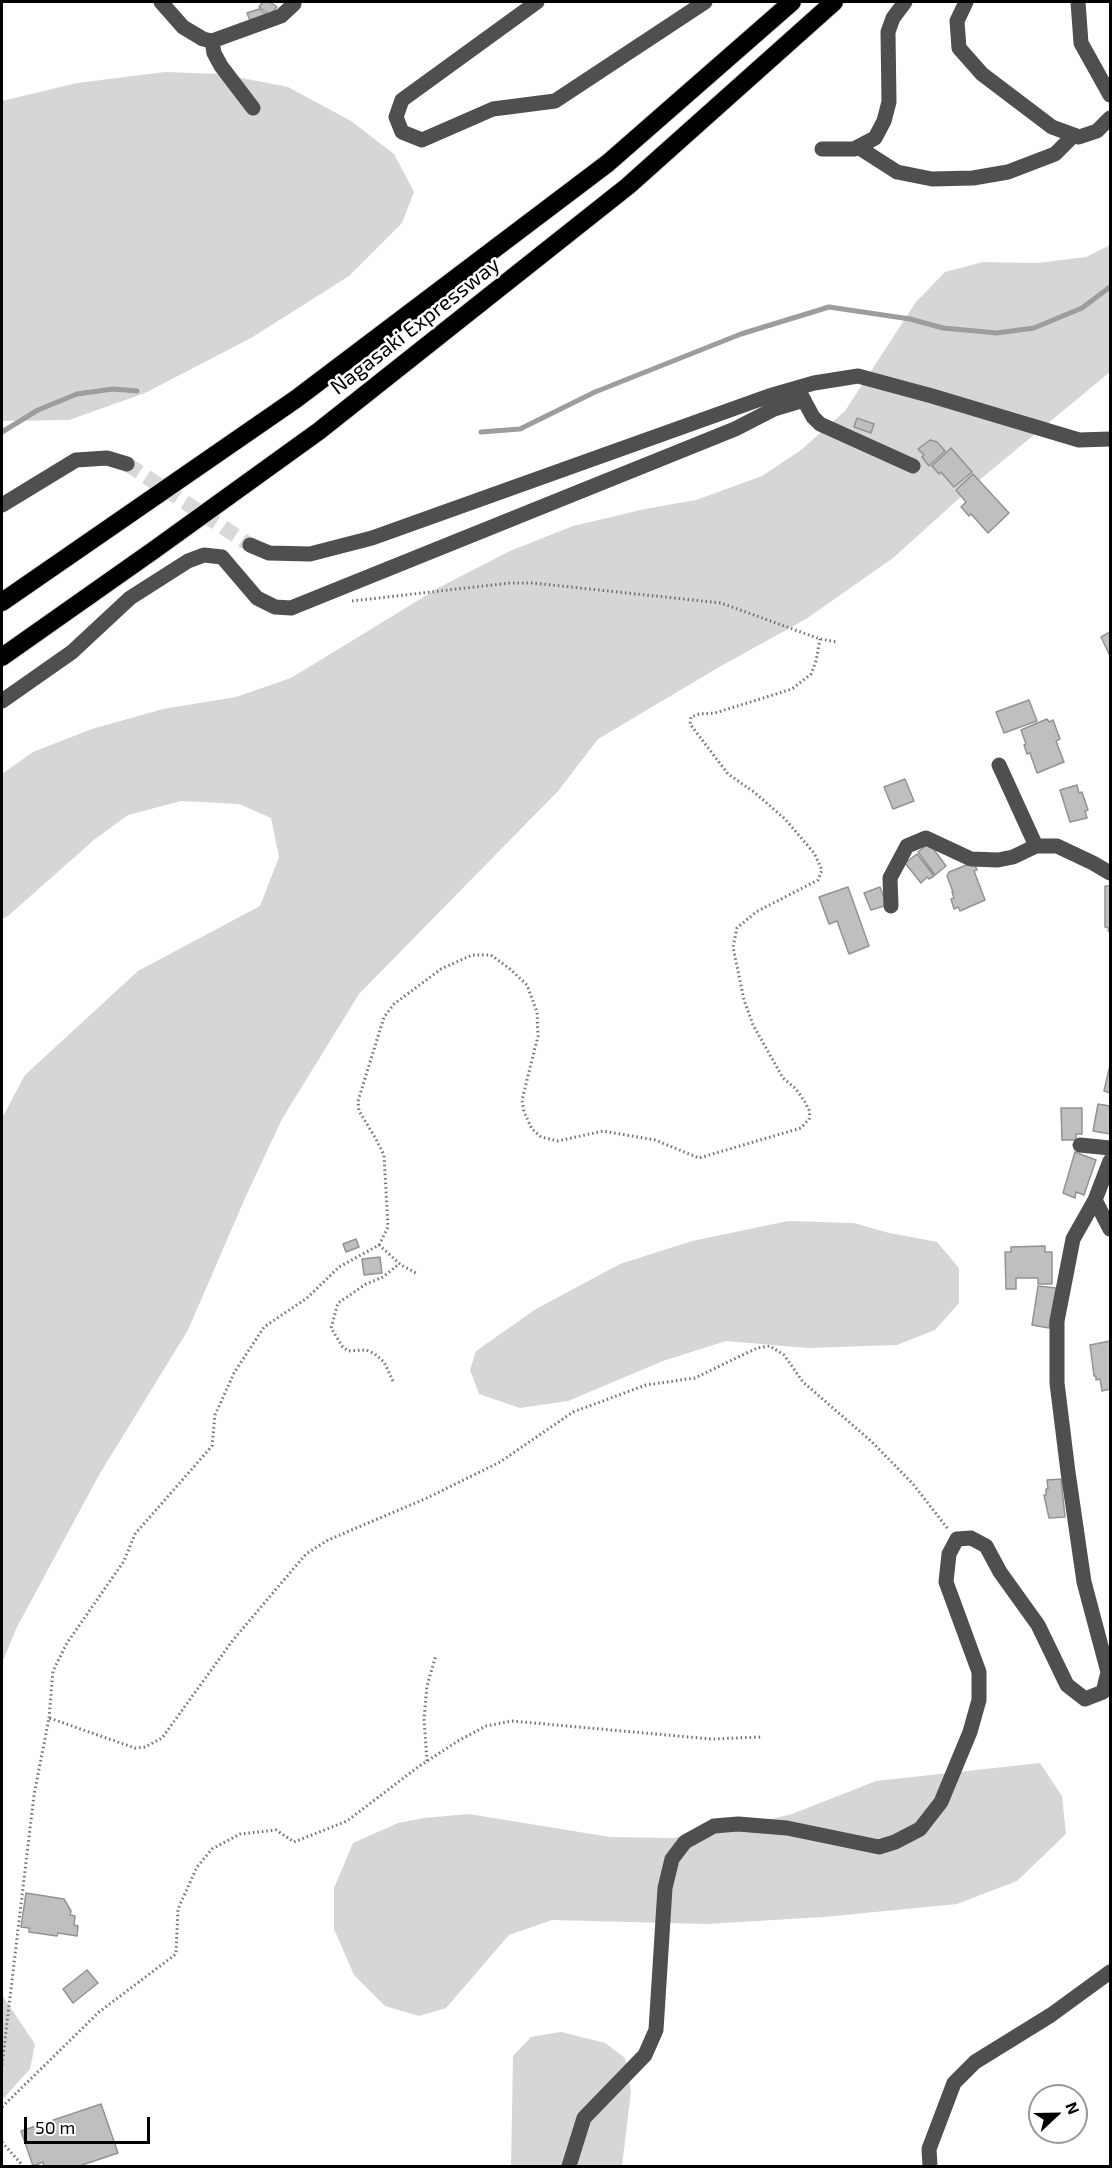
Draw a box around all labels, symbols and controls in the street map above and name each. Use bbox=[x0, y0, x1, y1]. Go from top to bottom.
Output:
street label: Nagasaki Expressway bbox=[325, 252, 505, 400]
north arrow bbox=[1028, 2084, 1088, 2144]
text: N bbox=[1062, 2099, 1084, 2117]
scale bar bbox=[27, 2105, 153, 2143]
text: 50 m bbox=[35, 2116, 75, 2138]

